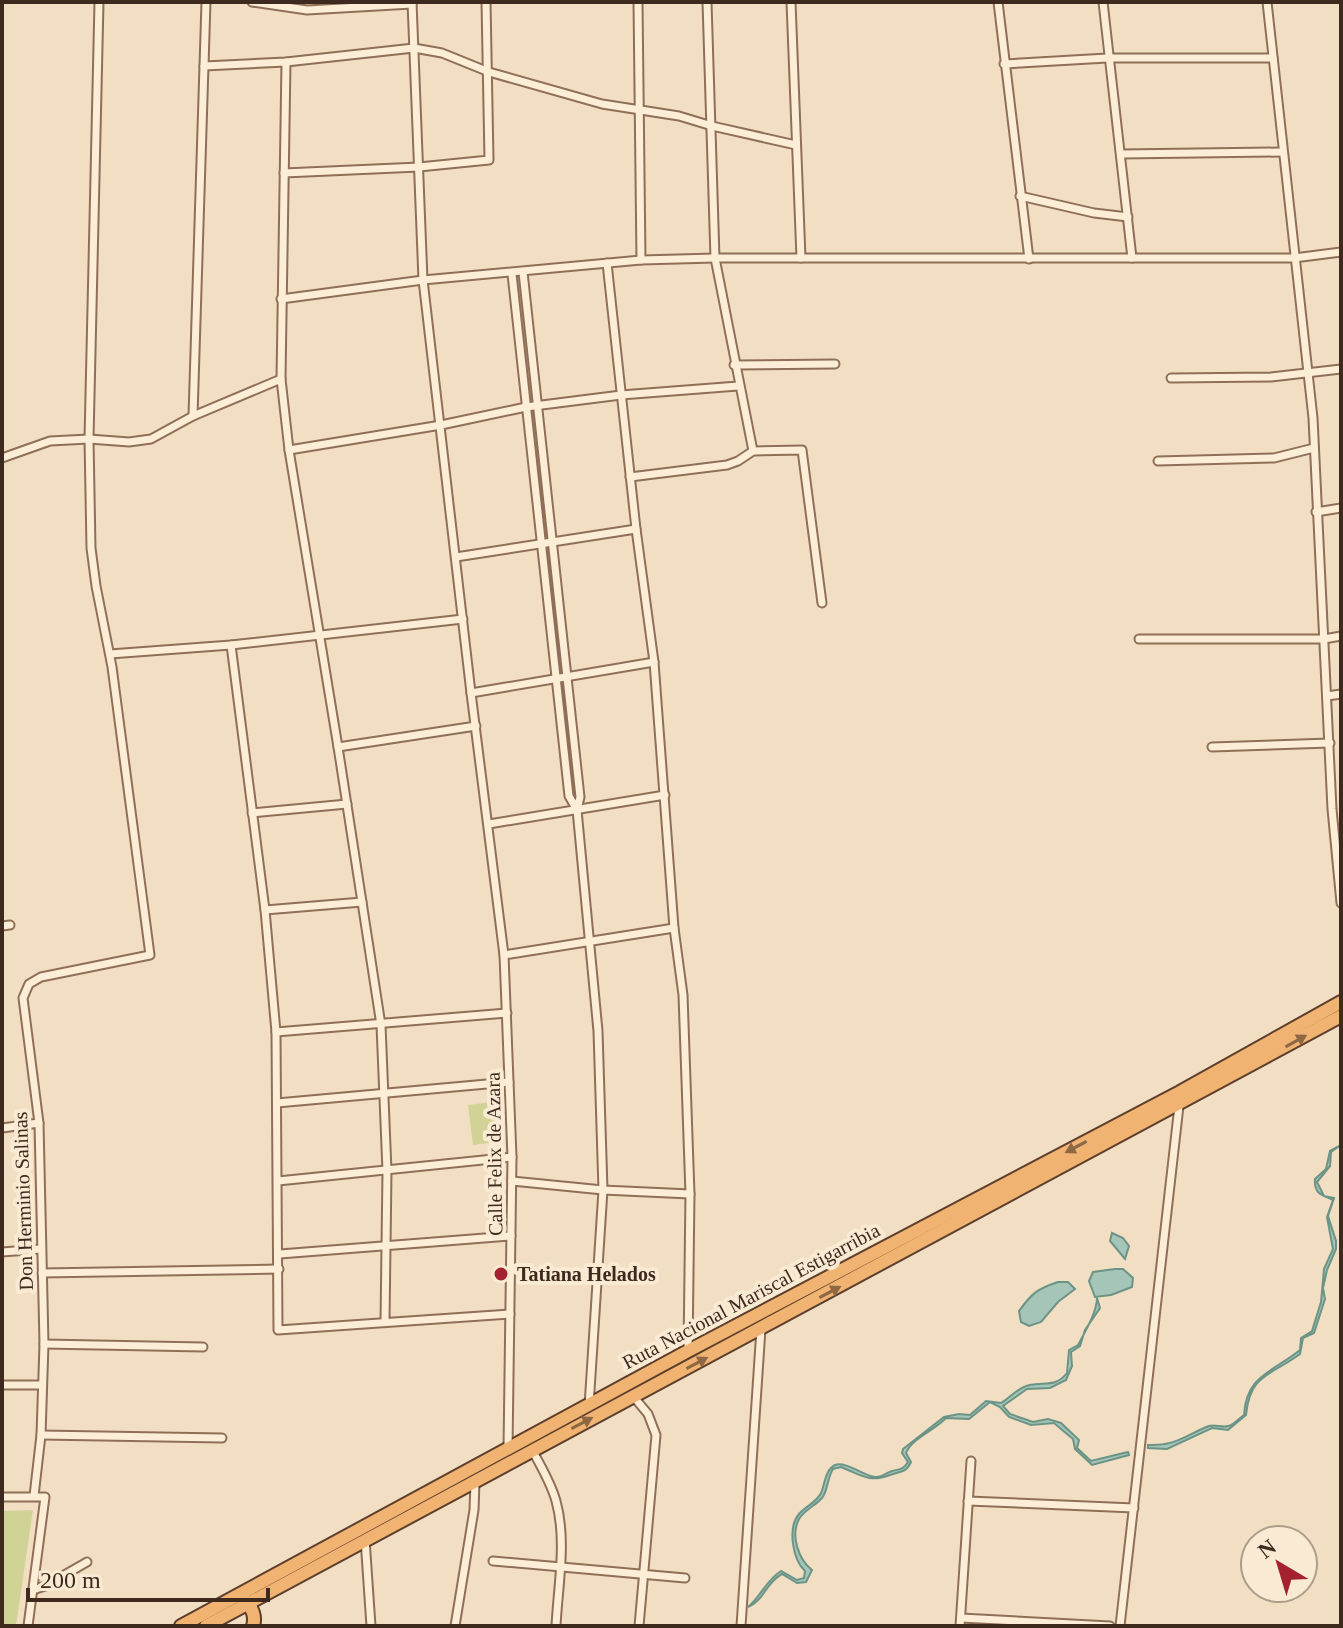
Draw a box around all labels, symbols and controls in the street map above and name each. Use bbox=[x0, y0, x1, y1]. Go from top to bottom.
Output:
one-way arrow bbox=[1285, 1034, 1308, 1048]
street label: Calle Felix de Azara bbox=[482, 1072, 506, 1236]
street label: Don Herminio Salinas bbox=[9, 1111, 37, 1291]
one-way arrow bbox=[1065, 1139, 1087, 1153]
street label: Ruta Nacional Mariscal Estigarribia bbox=[619, 1219, 884, 1374]
place label: Tatiana Helados bbox=[517, 1263, 656, 1285]
marker: Tatiana Helados bbox=[492, 1265, 510, 1283]
one-way arrow bbox=[819, 1286, 841, 1300]
one-way arrow bbox=[686, 1356, 708, 1370]
one-way arrow bbox=[571, 1417, 594, 1430]
north arrow bbox=[1239, 1524, 1319, 1604]
text: N bbox=[1253, 1534, 1281, 1563]
scale bar bbox=[28, 1552, 268, 1602]
text: 200 m bbox=[40, 1567, 101, 1593]

